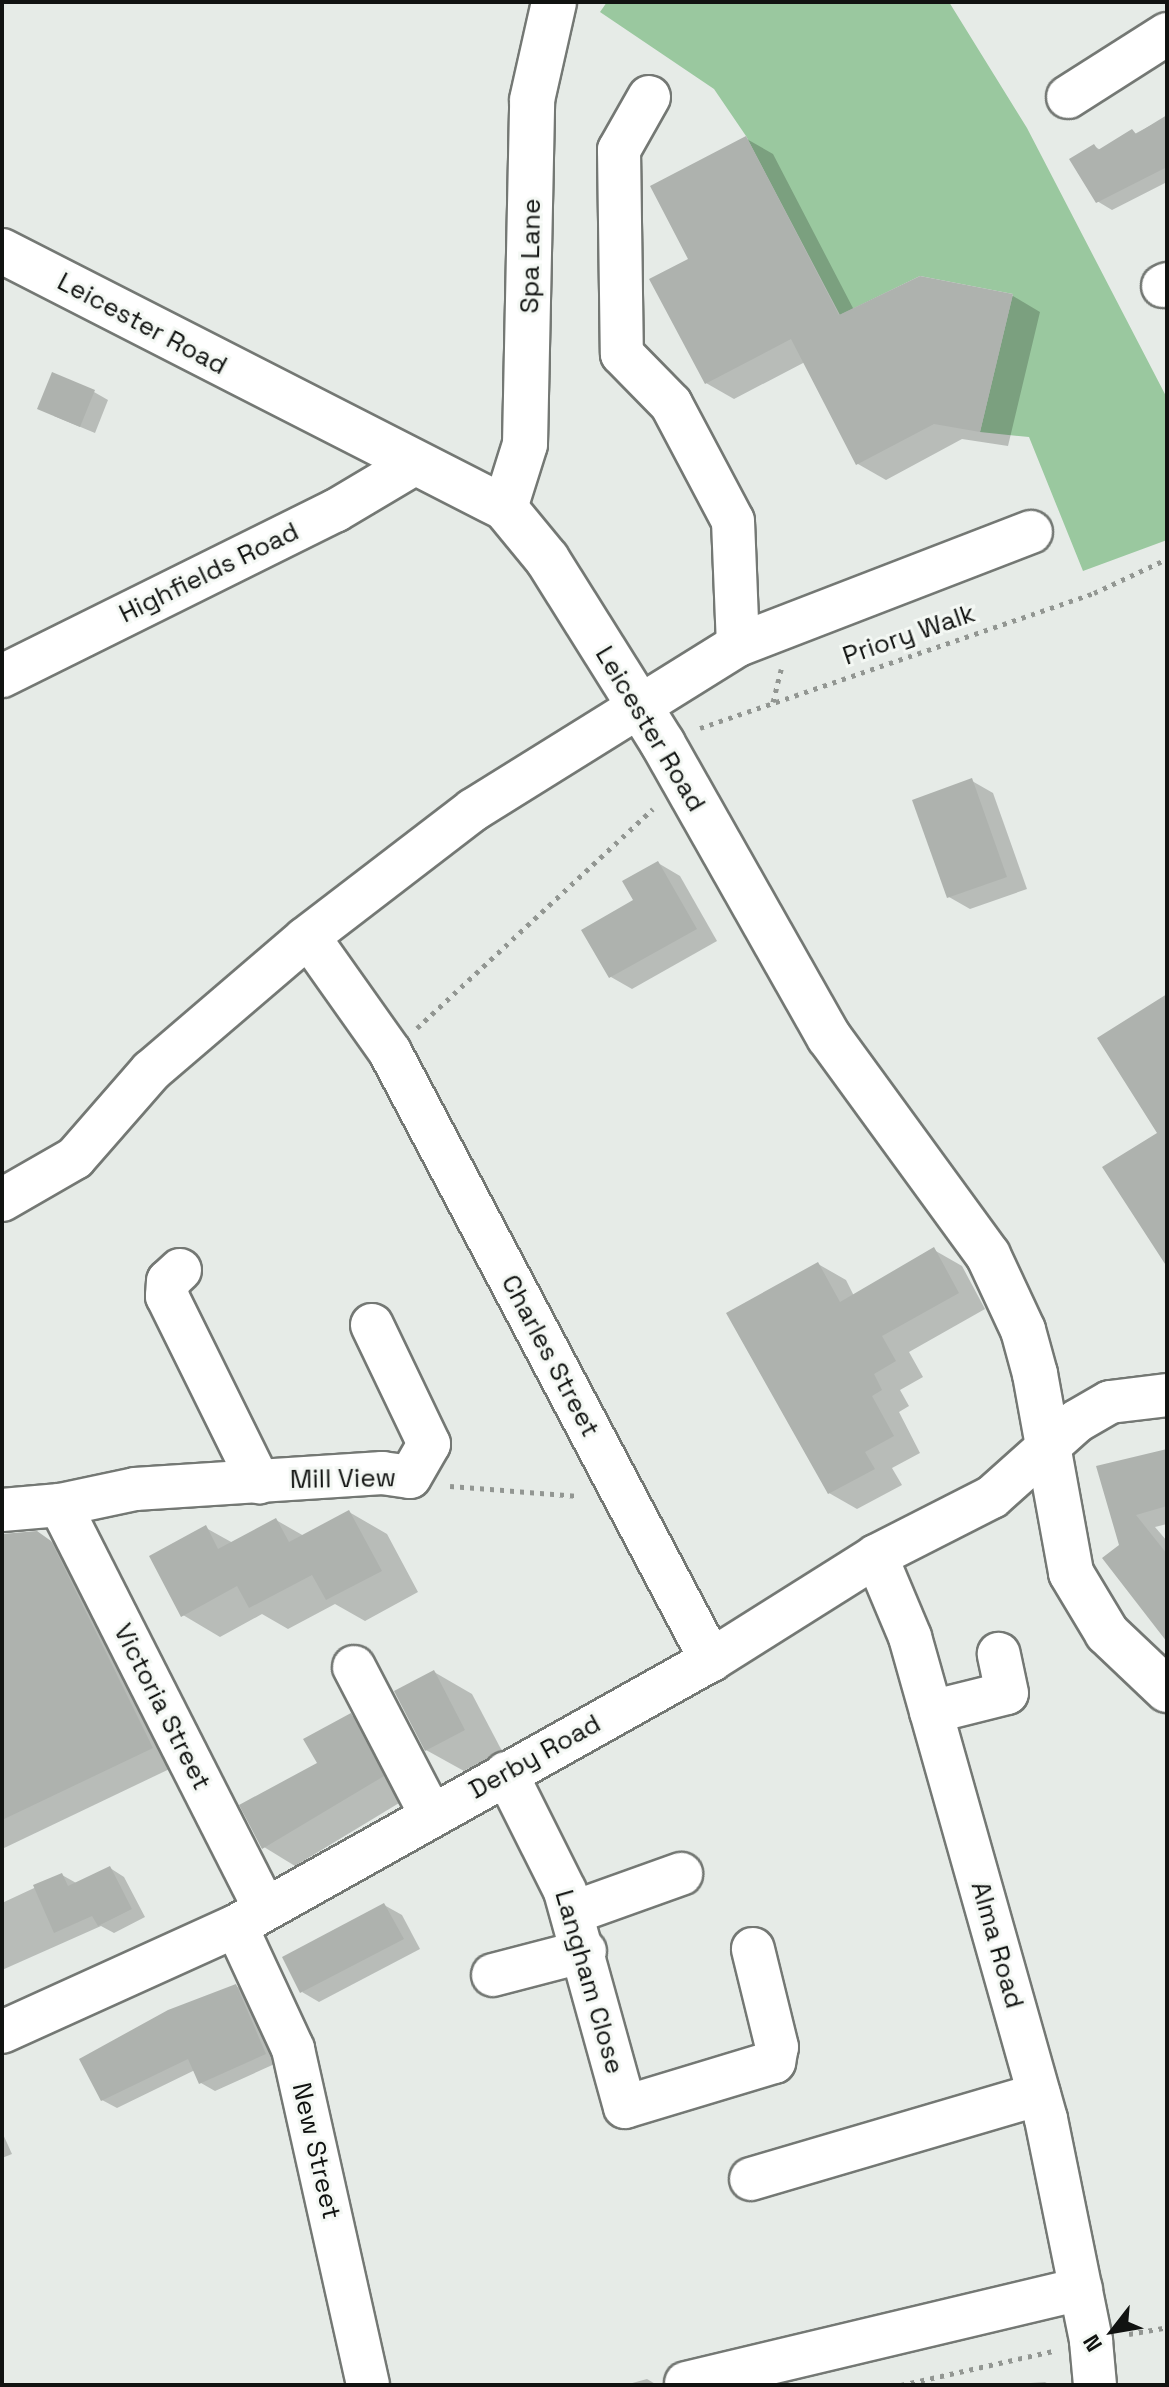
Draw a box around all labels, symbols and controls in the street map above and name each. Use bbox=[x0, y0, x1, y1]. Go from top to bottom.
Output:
street label: Spa Lane bbox=[514, 198, 548, 314]
street label: Leicester Road bbox=[52, 266, 232, 382]
street label: Highfields Road bbox=[114, 516, 304, 630]
street label: Priory Walk bbox=[839, 598, 979, 672]
street label: Leicester Road bbox=[588, 641, 712, 817]
street label: Charles Street bbox=[494, 1270, 606, 1442]
street label: Mill View bbox=[289, 1462, 397, 1496]
street label: Victoria Street bbox=[107, 1619, 217, 1795]
street label: Derby Road bbox=[464, 1708, 606, 1806]
street label: Alma Road bbox=[964, 1878, 1030, 2012]
street label: Langham Close bbox=[548, 1886, 630, 2078]
street label: New Street bbox=[285, 2080, 347, 2222]
north arrow bbox=[1073, 2291, 1153, 2371]
text: N bbox=[1077, 2330, 1108, 2357]

